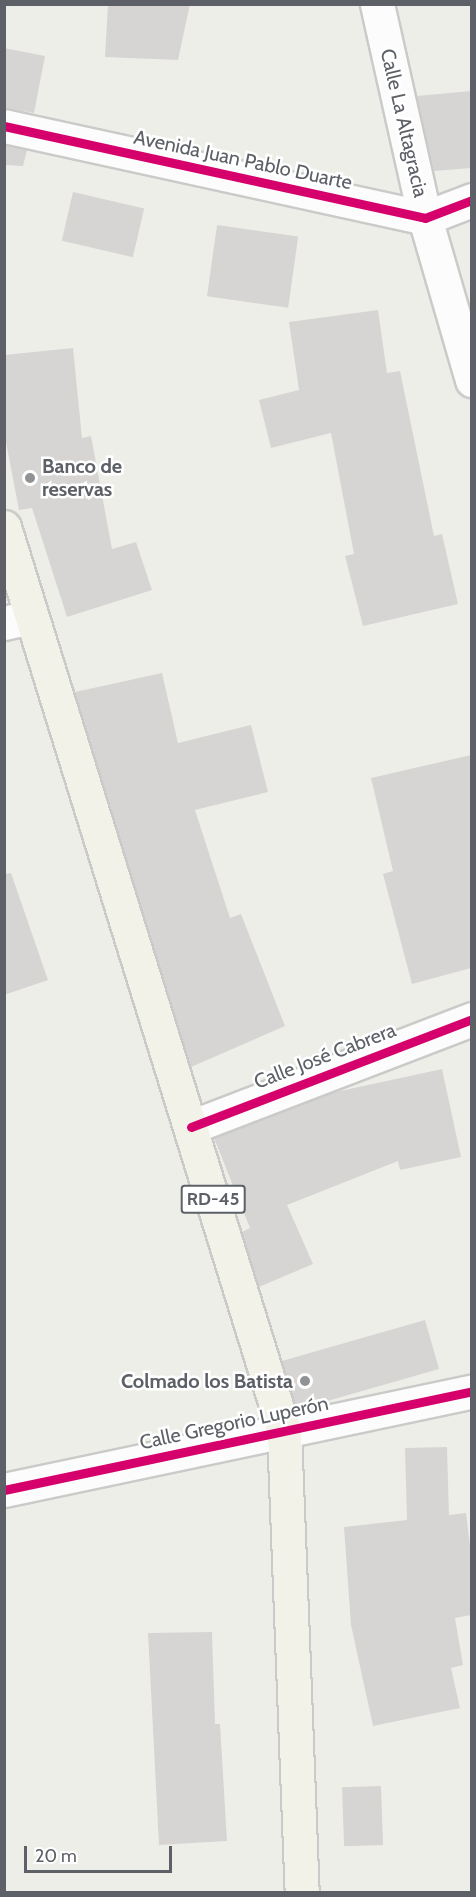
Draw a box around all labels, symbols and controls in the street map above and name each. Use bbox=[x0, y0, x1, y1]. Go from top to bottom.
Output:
street label: Calle La Altagracia bbox=[375, 46, 433, 200]
street label: Avenida Juan Pablo Duarte bbox=[132, 125, 354, 195]
place label: Banco de reservas bbox=[42, 454, 122, 501]
marker: Banco de reservas bbox=[23, 471, 37, 485]
street label: Calle José Cabrera bbox=[251, 1018, 399, 1094]
road number: RD-45 bbox=[180, 1184, 246, 1214]
place label: Colmado los Batista bbox=[121, 1369, 293, 1393]
marker: Colmado los Batista bbox=[298, 1374, 312, 1388]
street label: Calle Gregorio Luperón bbox=[137, 1391, 331, 1455]
scale bar bbox=[27, 1834, 176, 1872]
text: 20 m bbox=[35, 1845, 77, 1867]

